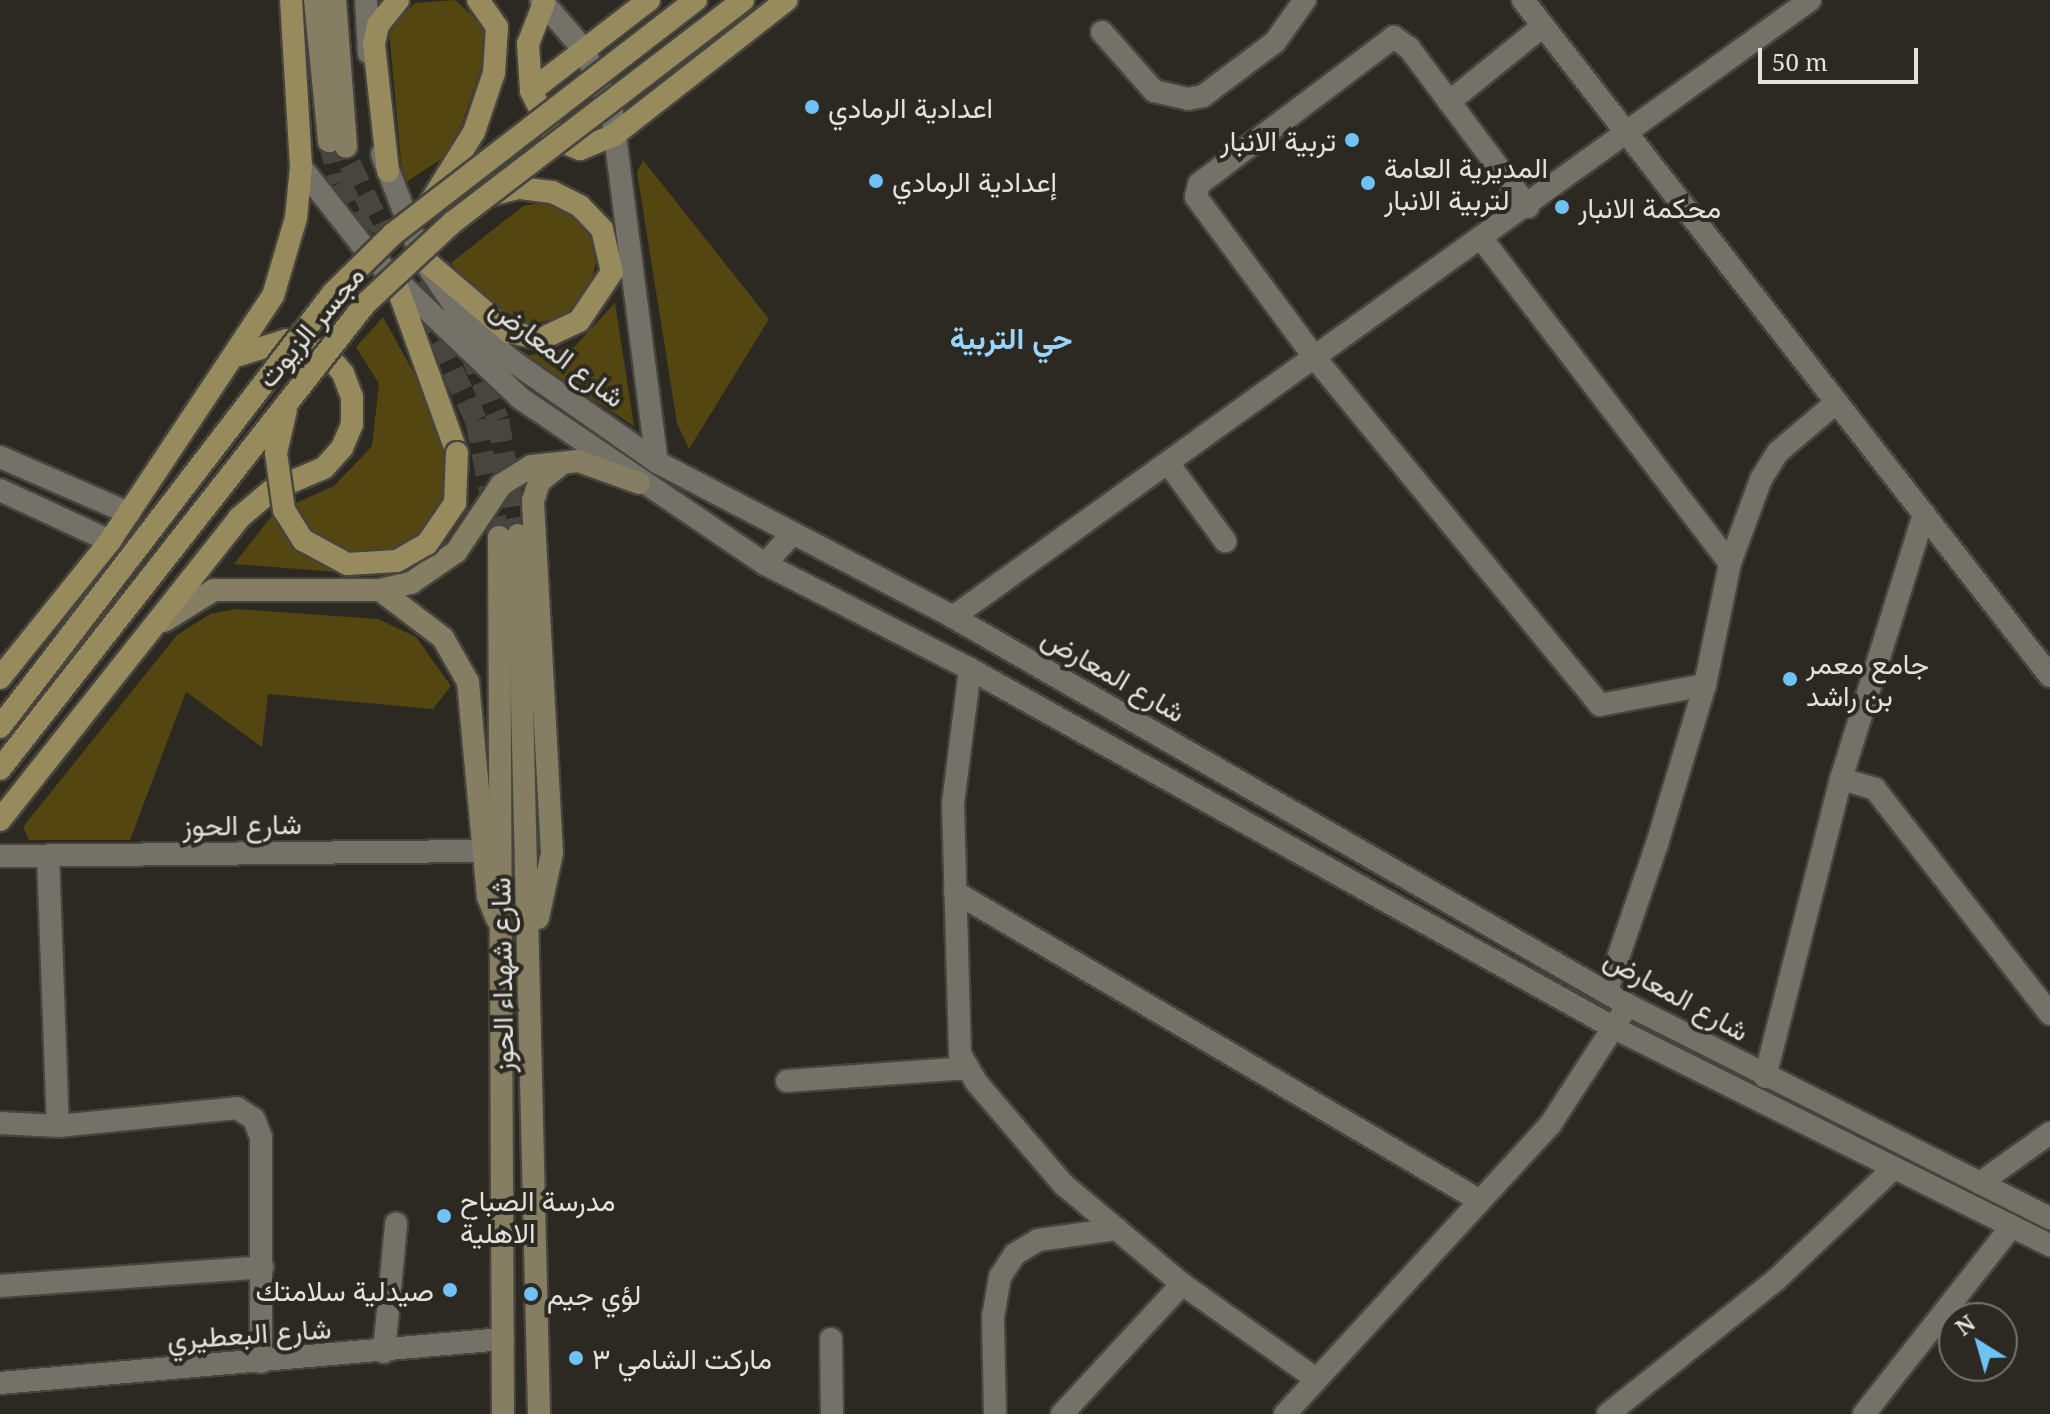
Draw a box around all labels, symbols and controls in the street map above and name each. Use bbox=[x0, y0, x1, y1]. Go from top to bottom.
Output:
scale bar bbox=[1762, 32, 1922, 82]
text: 50 m bbox=[1772, 45, 1828, 78]
place label: اعدادية الرمادي bbox=[828, 90, 993, 124]
marker: اعدادية الرمادي bbox=[803, 98, 821, 116]
place label: تربية الانبار bbox=[1220, 123, 1336, 157]
marker: تربية الانبار bbox=[1343, 131, 1361, 149]
place label: المديرية العامة لتربية الانبار bbox=[1384, 150, 1548, 216]
place label: إعدادية الرمادي bbox=[892, 164, 1057, 198]
marker: إعدادية الرمادي bbox=[867, 172, 885, 190]
marker: المديرية العامة لتربية الانبار bbox=[1359, 174, 1377, 192]
place label: محكمة الانبار bbox=[1578, 190, 1721, 224]
marker: محكمة الانبار bbox=[1553, 198, 1571, 216]
street label: مجسر الزيوت bbox=[249, 258, 371, 394]
street label: شارع المعارض bbox=[484, 290, 632, 414]
district label: حي التربية bbox=[950, 320, 1072, 356]
street label: شارع المعارض bbox=[1036, 619, 1192, 729]
place label: جامع معمر بن راشد bbox=[1806, 646, 1929, 712]
marker: جامع معمر بن راشد bbox=[1781, 670, 1799, 688]
street label: شارع الحوز bbox=[182, 806, 302, 842]
street label: شارع شهداء الحوز bbox=[482, 877, 520, 1073]
street label: شارع المعارض bbox=[1599, 941, 1755, 1047]
place label: مدرسة الصباح الاهلية bbox=[460, 1183, 615, 1249]
marker: مدرسة الصباح الاهلية bbox=[435, 1207, 453, 1225]
place label: صيدلية سلامتك bbox=[255, 1273, 434, 1307]
place label: لؤي جيم bbox=[547, 1277, 641, 1311]
marker: صيدلية سلامتك bbox=[441, 1281, 459, 1299]
marker: لؤي جيم bbox=[522, 1285, 540, 1303]
north arrow bbox=[1938, 1302, 2018, 1382]
text: N bbox=[1949, 1307, 1981, 1342]
street label: شارع البعطيري bbox=[166, 1311, 332, 1355]
place label: ماركت الشامي ٣ bbox=[592, 1341, 772, 1375]
marker: ماركت الشامي ٣ bbox=[567, 1349, 585, 1367]

